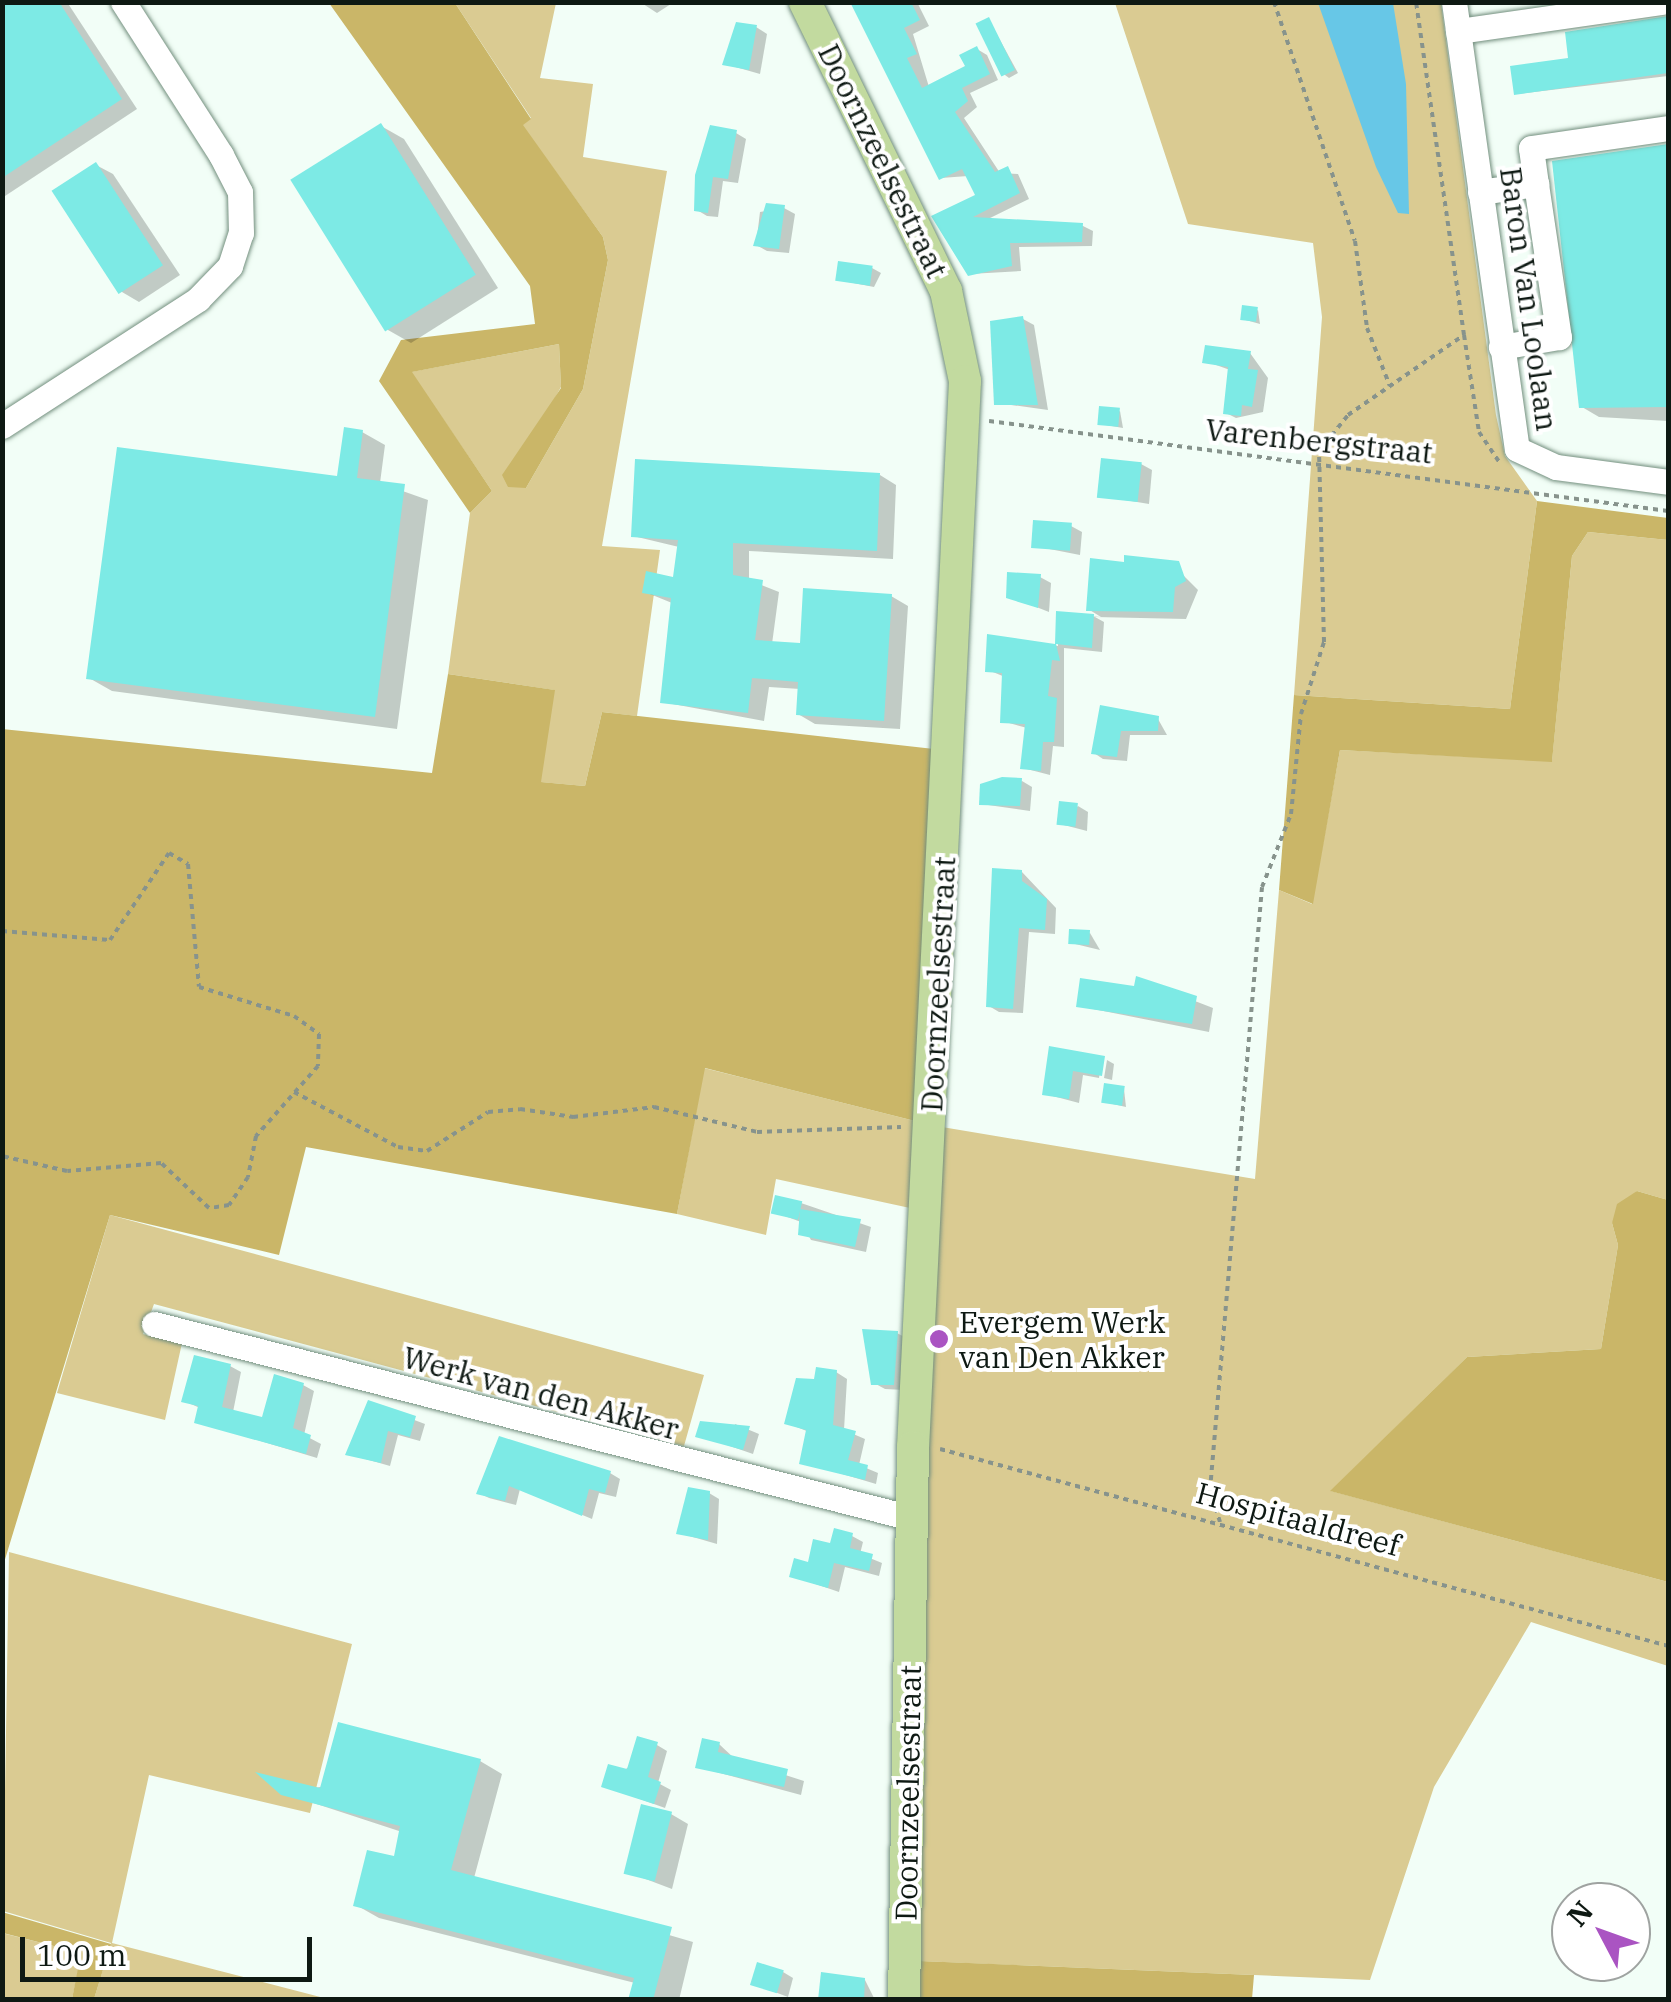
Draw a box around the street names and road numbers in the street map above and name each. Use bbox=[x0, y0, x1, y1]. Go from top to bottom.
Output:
street label: Doornzeelsestraat bbox=[811, 38, 955, 284]
street label: Baron Van Loolaan bbox=[1493, 165, 1565, 433]
street label: Varenbergstraat bbox=[1204, 411, 1434, 471]
street label: Doornzeelsestraat bbox=[913, 855, 963, 1113]
street label: Werk van den Akker bbox=[399, 1339, 683, 1447]
street label: Hospitaaldreef bbox=[1192, 1475, 1404, 1563]
street label: Doornzeelsestraat bbox=[888, 1665, 928, 1921]

